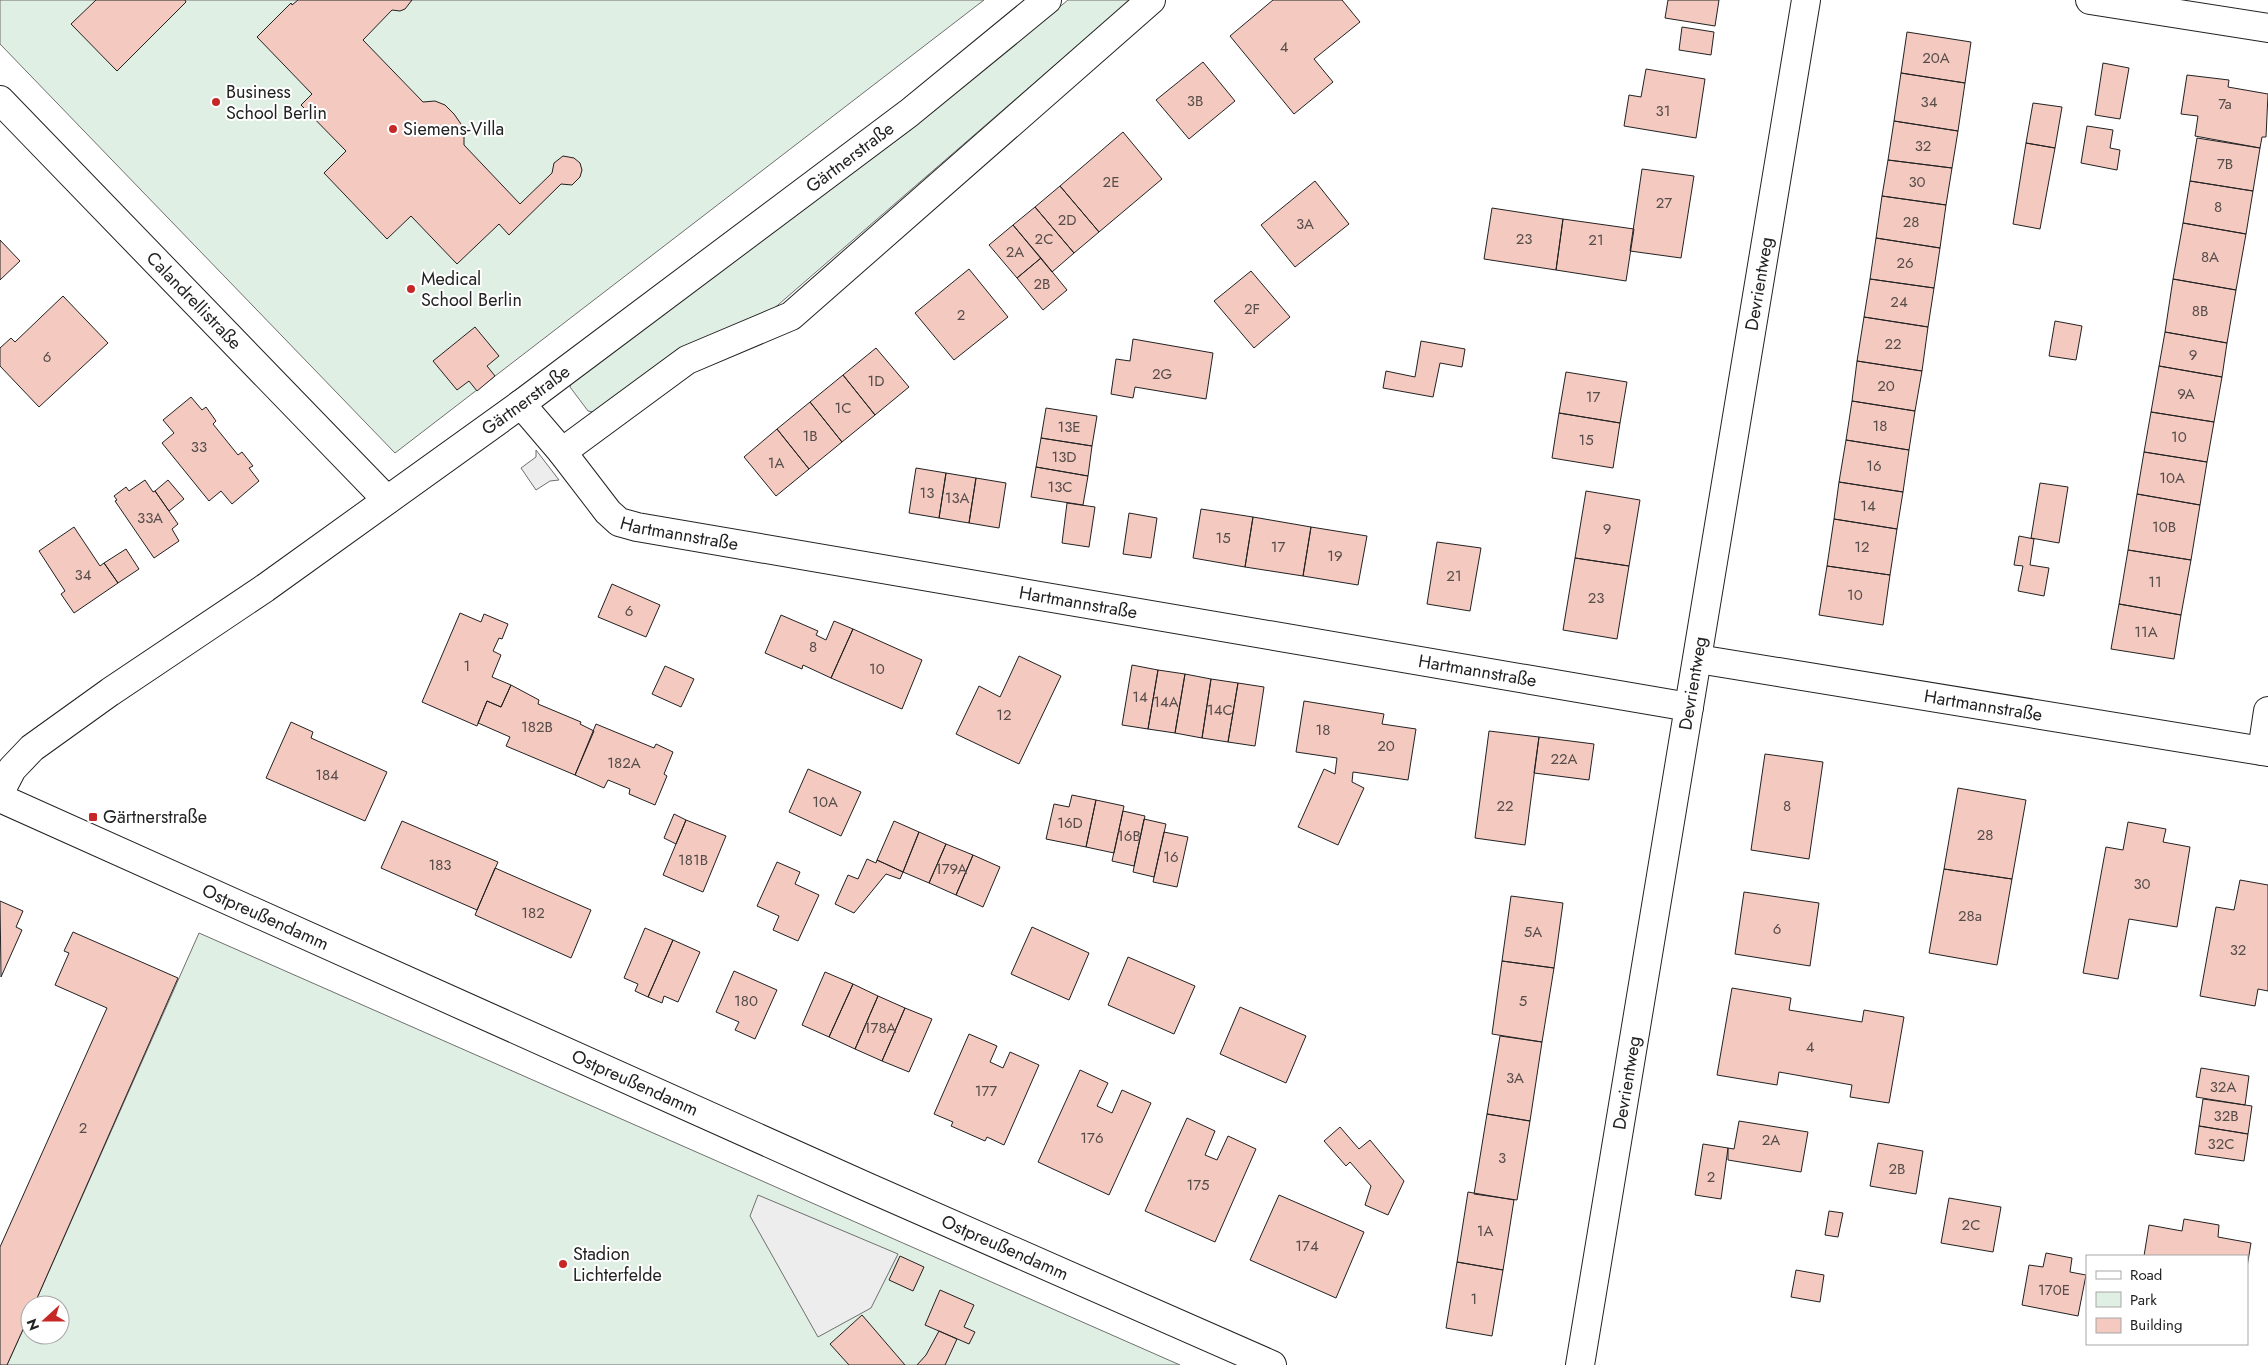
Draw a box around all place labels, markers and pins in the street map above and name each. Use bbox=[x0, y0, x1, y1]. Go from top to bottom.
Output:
place label: Business School Berlin bbox=[226, 79, 327, 126]
marker: Business School Berlin bbox=[210, 96, 222, 108]
place label: Siemens-Villa bbox=[403, 116, 504, 142]
marker: Siemens-Villa bbox=[387, 123, 399, 135]
place label: Medical School Berlin bbox=[421, 266, 522, 313]
marker: Medical School Berlin bbox=[405, 283, 417, 295]
place label: Gärtnerstraße bbox=[103, 804, 207, 830]
marker: Gärtnerstraße bbox=[87, 811, 99, 823]
place label: Stadion Lichterfelde bbox=[573, 1241, 662, 1288]
marker: Stadion Lichterfelde bbox=[557, 1258, 569, 1270]

